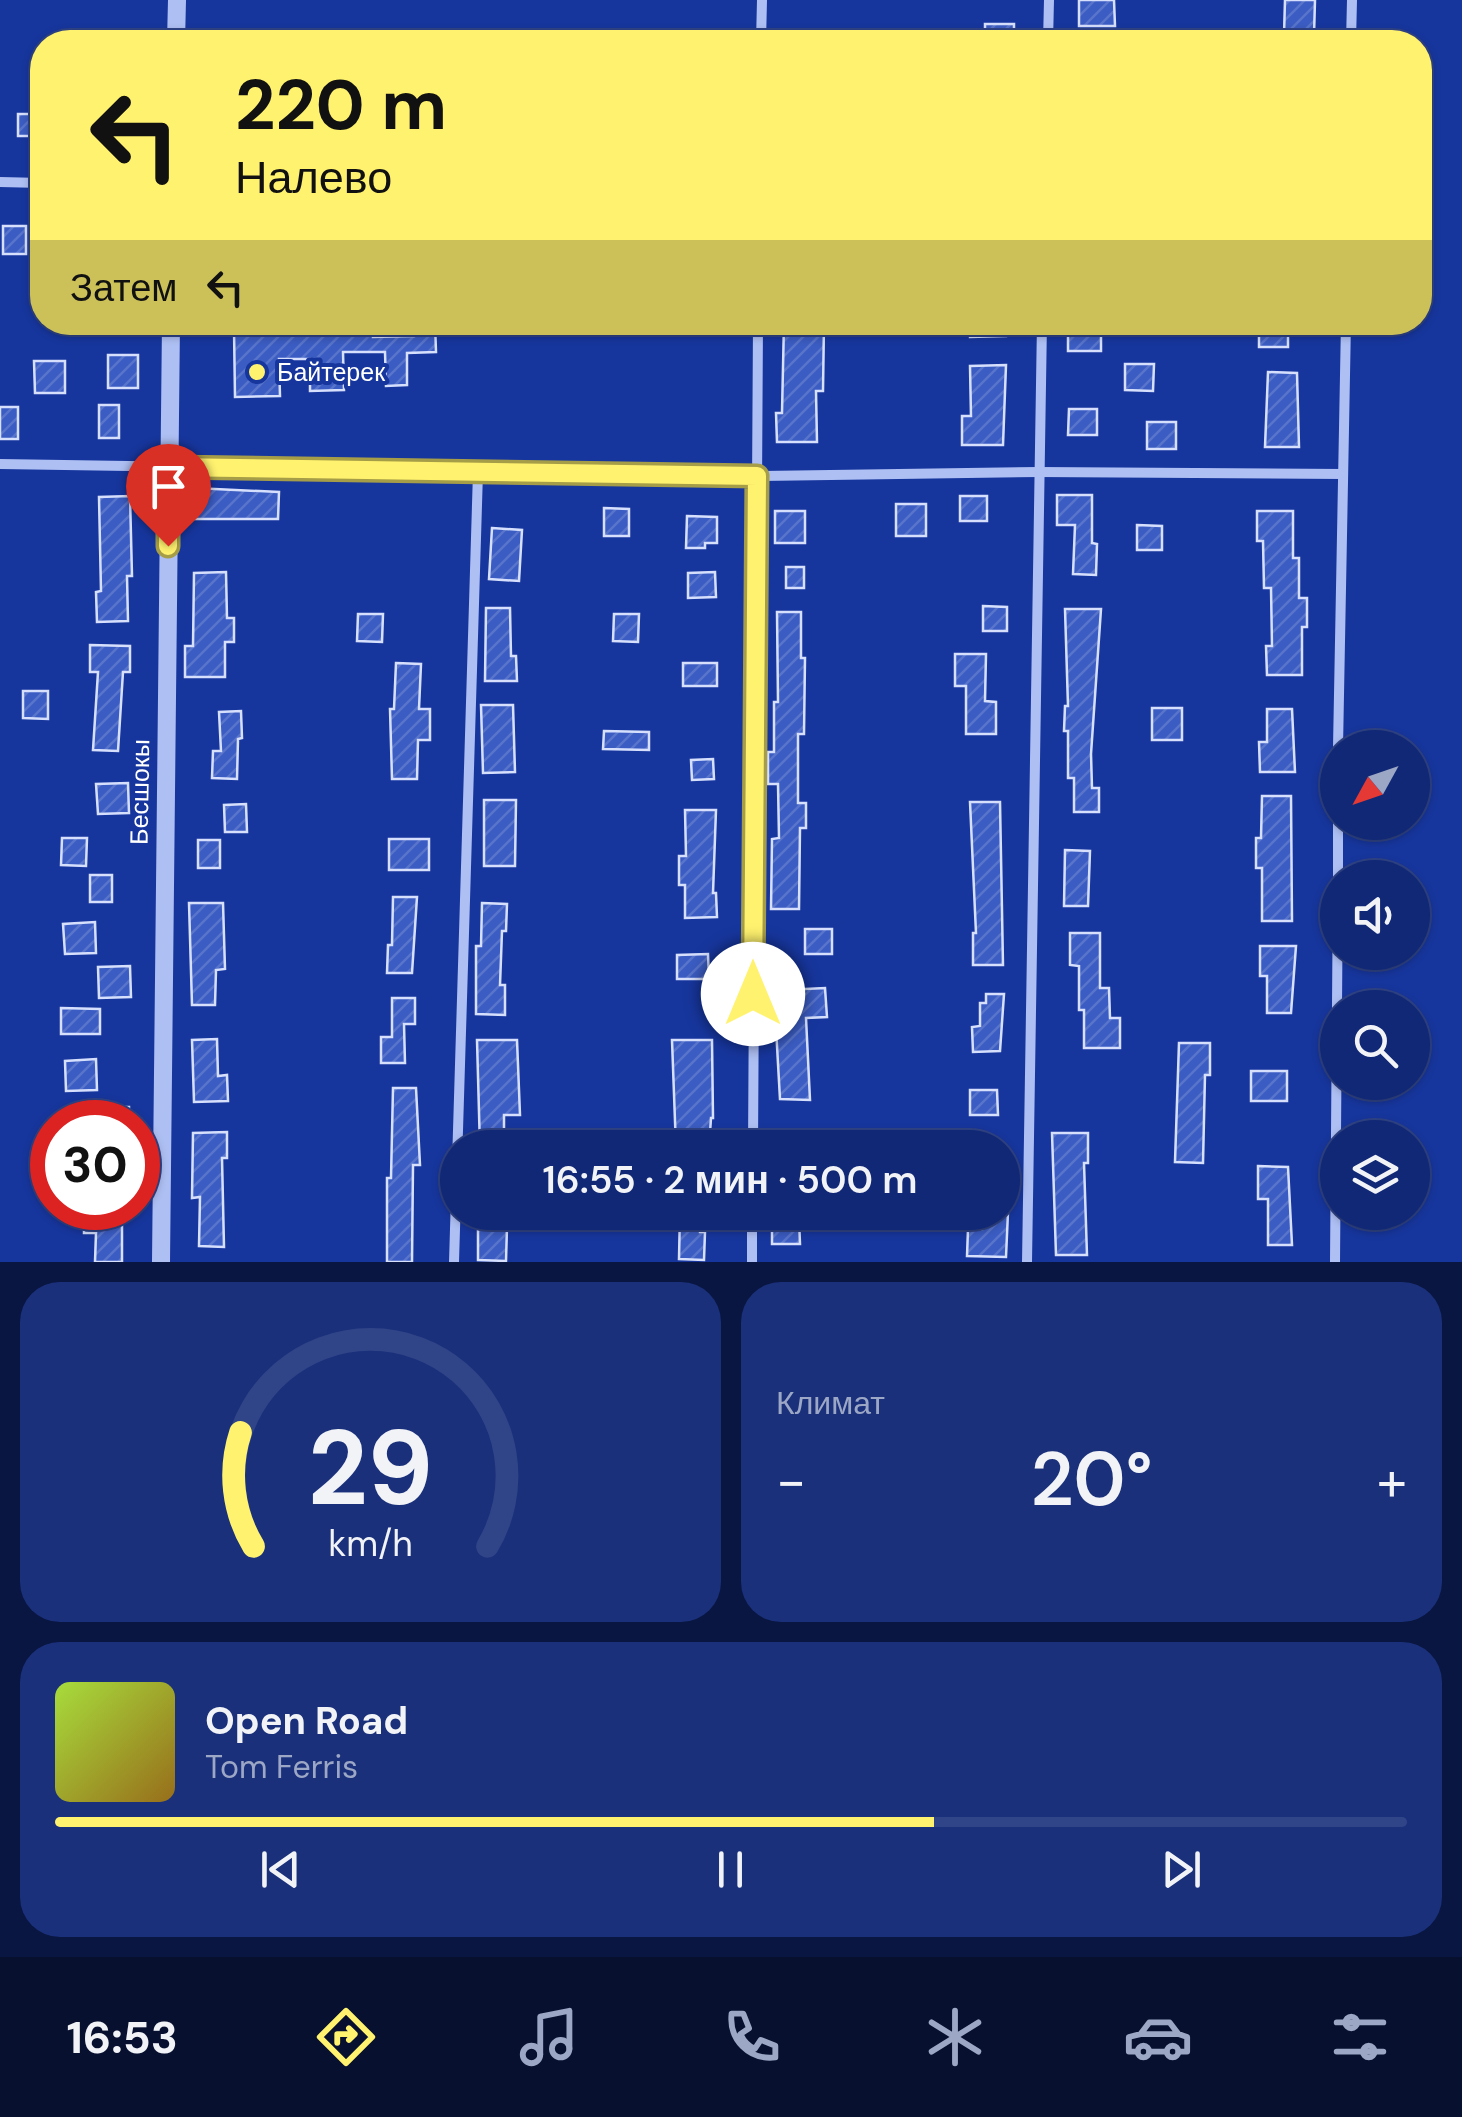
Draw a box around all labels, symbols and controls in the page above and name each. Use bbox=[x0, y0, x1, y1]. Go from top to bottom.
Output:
text: 220 m bbox=[235, 60, 447, 151]
icon: left bbox=[70, 70, 200, 200]
text: Налево bbox=[235, 148, 392, 207]
icon: left bbox=[198, 260, 253, 315]
text: Затем bbox=[70, 263, 178, 313]
place label: Байтерек bbox=[277, 356, 386, 389]
marker: Байтерек bbox=[246, 361, 268, 383]
pin bbox=[126, 444, 211, 547]
icon: arrive bbox=[141, 459, 196, 514]
north arrow bbox=[1320, 730, 1430, 840]
map controls bbox=[1320, 730, 1430, 1230]
street label: Бесшокы bbox=[123, 739, 157, 845]
button: sound bbox=[1320, 860, 1430, 970]
position arrow bbox=[701, 942, 805, 1046]
button: search bbox=[1320, 990, 1430, 1100]
speed limit sign: 30 bbox=[30, 1100, 160, 1230]
button: layers bbox=[1320, 1120, 1430, 1230]
text: 16:55 · 2 мин · 500 m bbox=[543, 1155, 917, 1205]
text: Климат bbox=[776, 1382, 885, 1424]
text: 29 bbox=[308, 1401, 433, 1536]
text: 20° bbox=[1031, 1431, 1152, 1528]
text: − bbox=[776, 1445, 806, 1517]
text: + bbox=[1377, 1445, 1407, 1517]
text: km/h bbox=[328, 1521, 413, 1567]
text: Open Road bbox=[205, 1696, 408, 1746]
text: Tom Ferris bbox=[205, 1746, 358, 1788]
icon: previous bbox=[253, 1842, 308, 1897]
icon: pause bbox=[703, 1842, 758, 1897]
icon: next bbox=[1154, 1842, 1209, 1897]
icon: directions bbox=[311, 2002, 381, 2072]
icon: music bbox=[514, 2002, 584, 2072]
icon: phone bbox=[717, 2002, 787, 2072]
icon: climate bbox=[920, 2002, 990, 2072]
icon: car bbox=[1123, 2002, 1193, 2072]
icon: filters bbox=[1325, 2002, 1395, 2072]
text: 16:53 bbox=[66, 2008, 178, 2067]

